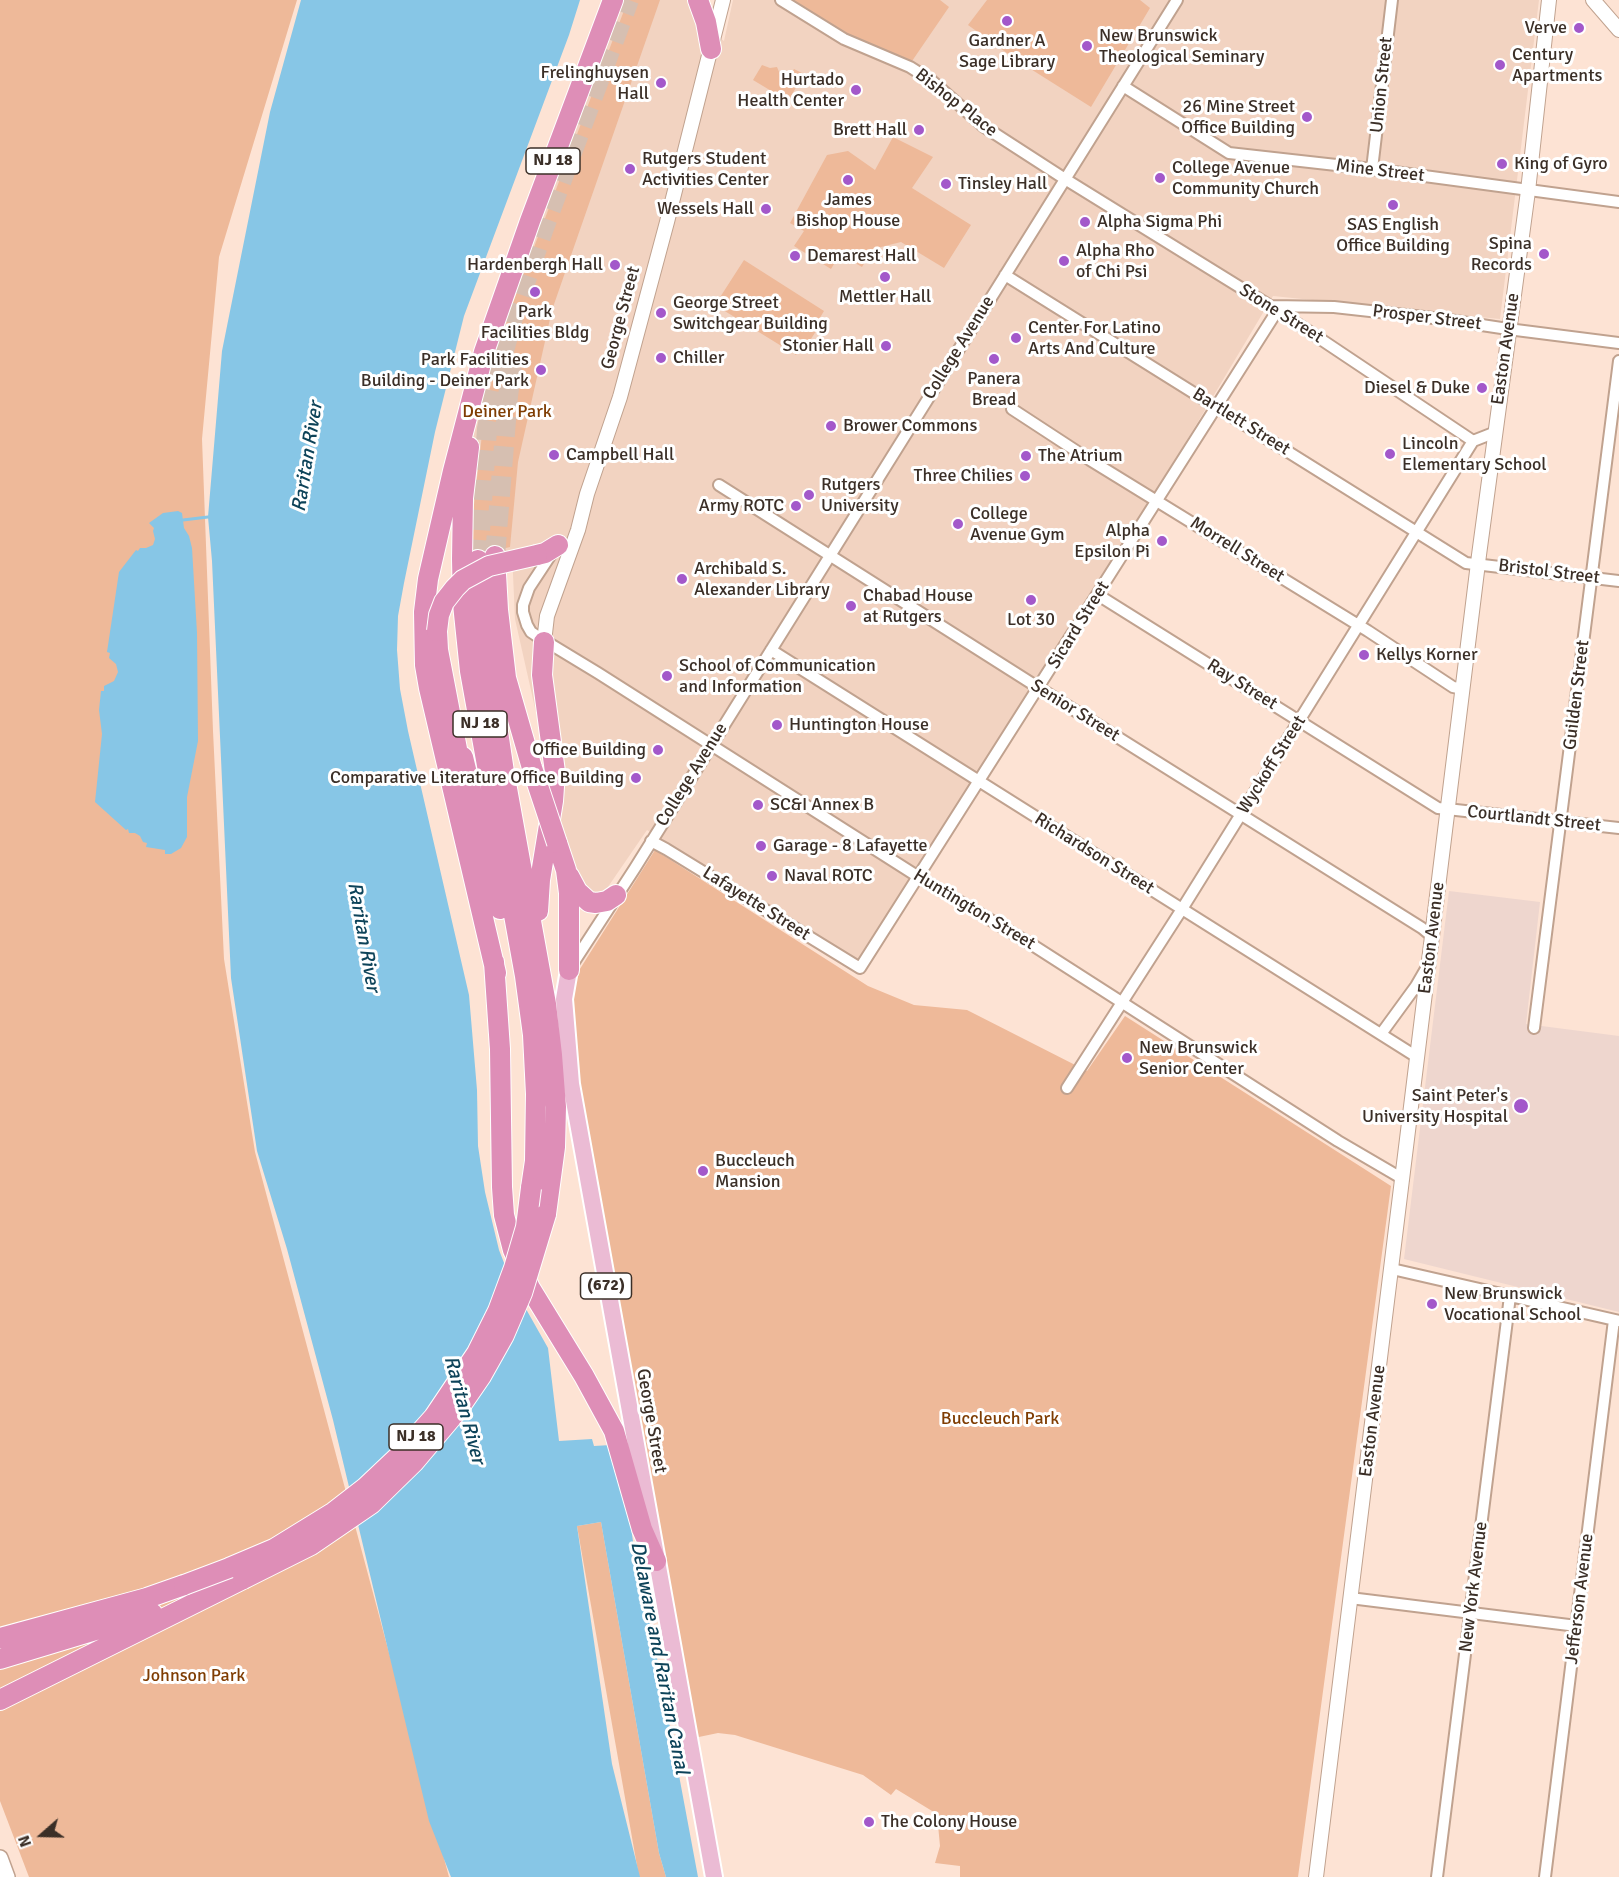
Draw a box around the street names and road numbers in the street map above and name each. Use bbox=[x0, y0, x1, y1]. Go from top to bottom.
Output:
street label: Union Street bbox=[1366, 36, 1398, 134]
street label: Bishop Place bbox=[911, 64, 1001, 142]
road number: NJ 18 bbox=[526, 148, 580, 174]
street label: Mine Street bbox=[1334, 155, 1426, 187]
street label: George Street bbox=[597, 264, 645, 372]
street label: Stone Street bbox=[1235, 280, 1327, 348]
street label: College Avenue bbox=[919, 292, 999, 404]
street label: Easton Avenue bbox=[1487, 292, 1525, 406]
street label: Prosper Street bbox=[1371, 301, 1483, 335]
street label: Bartlett Street bbox=[1188, 383, 1294, 461]
street label: Morrell Street bbox=[1186, 512, 1288, 588]
street label: Bristol Street bbox=[1497, 555, 1601, 589]
street label: Sicard Street bbox=[1044, 577, 1114, 673]
street label: Guilden Street bbox=[1560, 639, 1594, 751]
street label: Ray Street bbox=[1203, 655, 1281, 715]
street label: Senior Street bbox=[1027, 675, 1123, 747]
road number: NJ 18 bbox=[453, 711, 507, 737]
street label: Wyckoff Street bbox=[1233, 712, 1311, 818]
street label: College Avenue bbox=[652, 719, 732, 831]
street label: Courtlandt Street bbox=[1466, 801, 1602, 837]
street label: Richardson Street bbox=[1030, 809, 1158, 899]
street label: Lafayette Street bbox=[698, 862, 814, 946]
street label: Huntington Street bbox=[909, 865, 1039, 955]
street label: Easton Avenue bbox=[1414, 881, 1450, 995]
road number: (672) bbox=[580, 1273, 632, 1299]
street label: Easton Avenue bbox=[1355, 1364, 1391, 1478]
street label: George Street bbox=[631, 1367, 671, 1475]
road number: NJ 18 bbox=[389, 1424, 443, 1450]
street label: New York Avenue bbox=[1455, 1521, 1493, 1653]
street label: Jefferson Avenue bbox=[1561, 1532, 1599, 1666]

